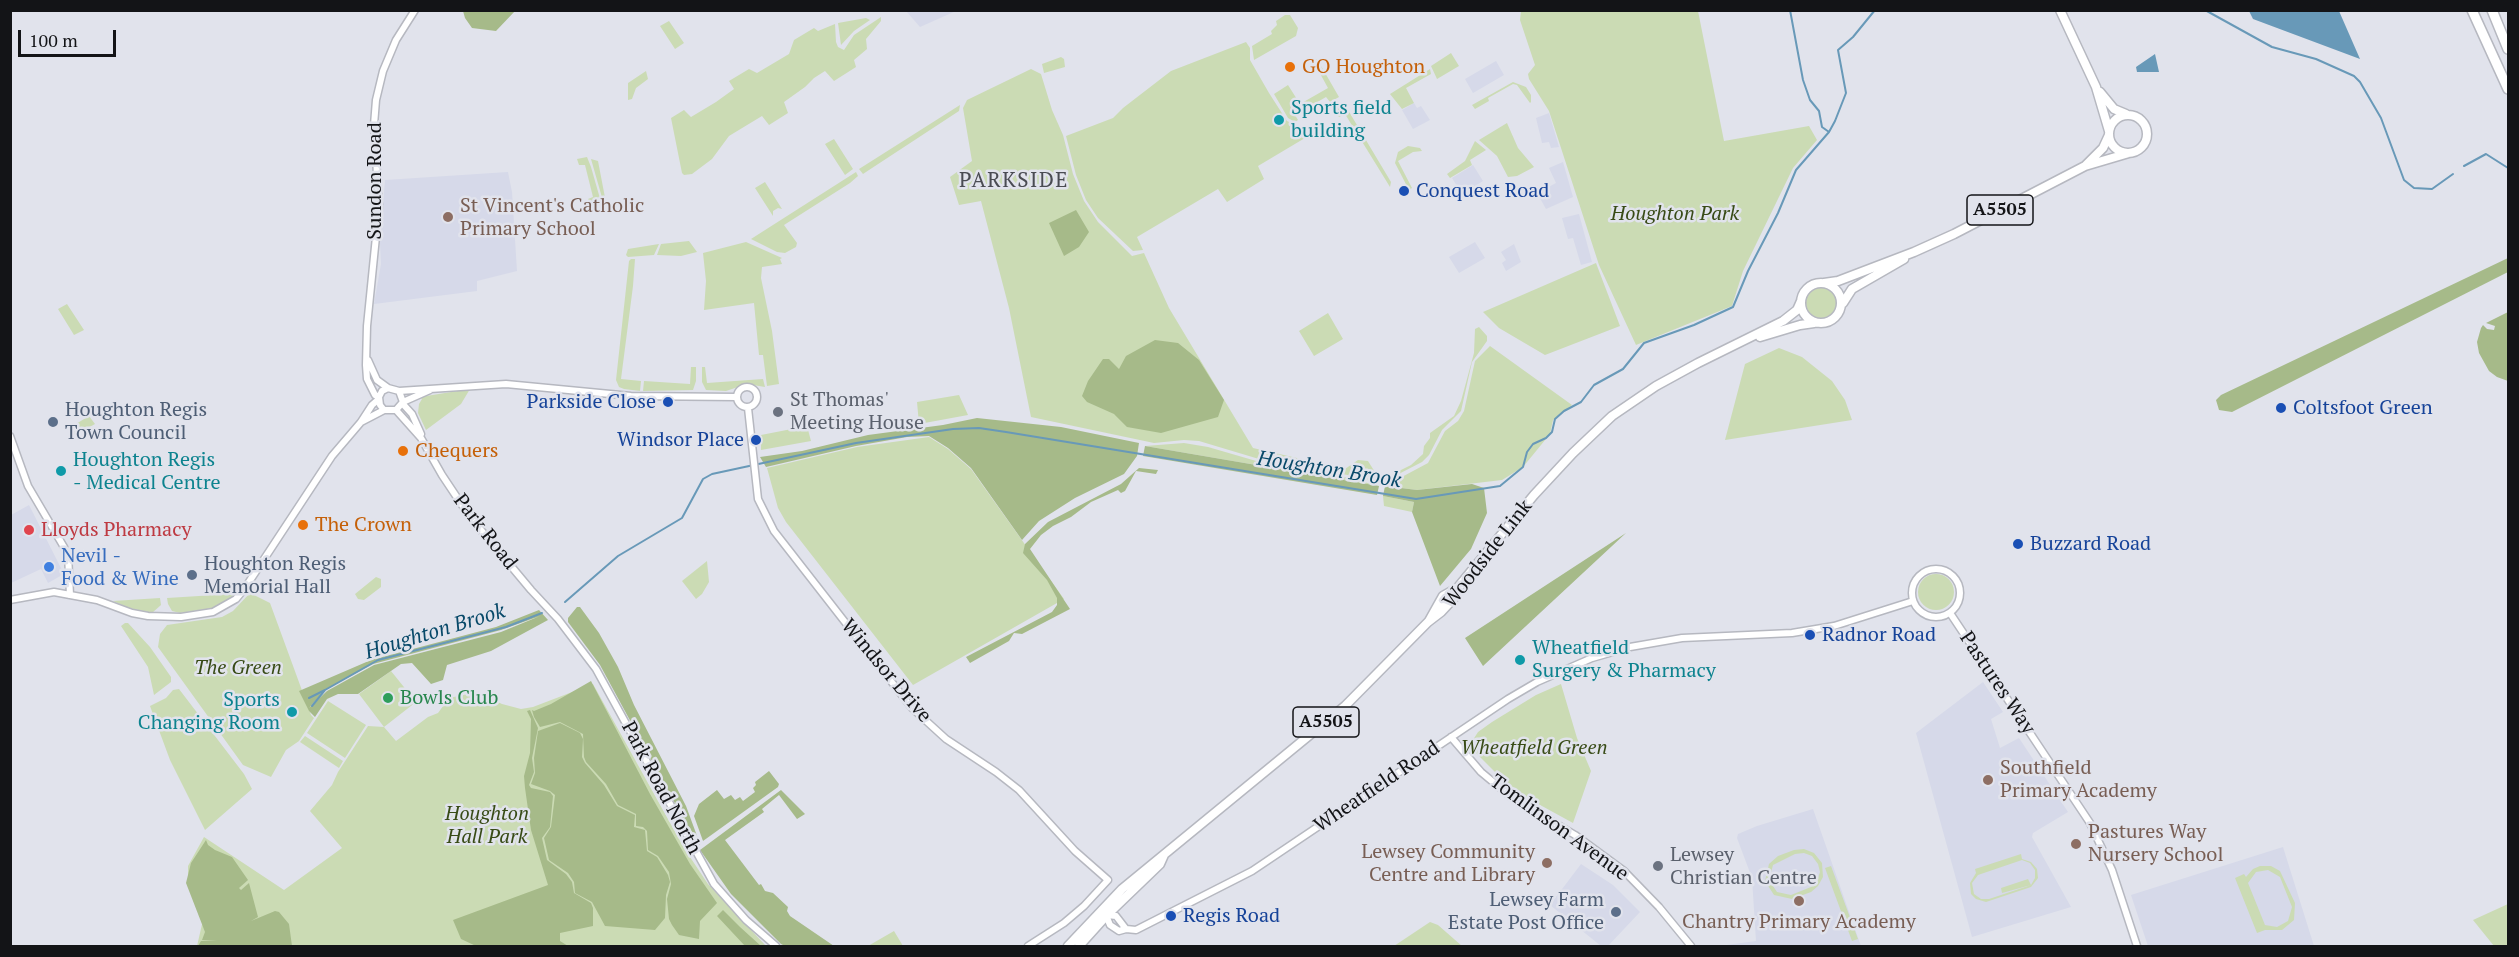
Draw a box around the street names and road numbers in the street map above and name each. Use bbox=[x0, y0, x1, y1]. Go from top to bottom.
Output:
street label: Sundon Road bbox=[363, 122, 387, 240]
road number: A5505 bbox=[1967, 195, 2033, 225]
street label: Park Road bbox=[448, 489, 522, 575]
street label: Woodside Link bbox=[1438, 495, 1538, 613]
street label: Windsor Drive bbox=[836, 614, 936, 728]
street label: Pastures Way bbox=[1954, 627, 2040, 739]
road number: A5505 bbox=[1293, 707, 1359, 737]
street label: Park Road North bbox=[616, 718, 706, 858]
street label: Wheatfield Road bbox=[1309, 736, 1445, 838]
street label: Tomlinson Avenue bbox=[1485, 770, 1633, 886]

